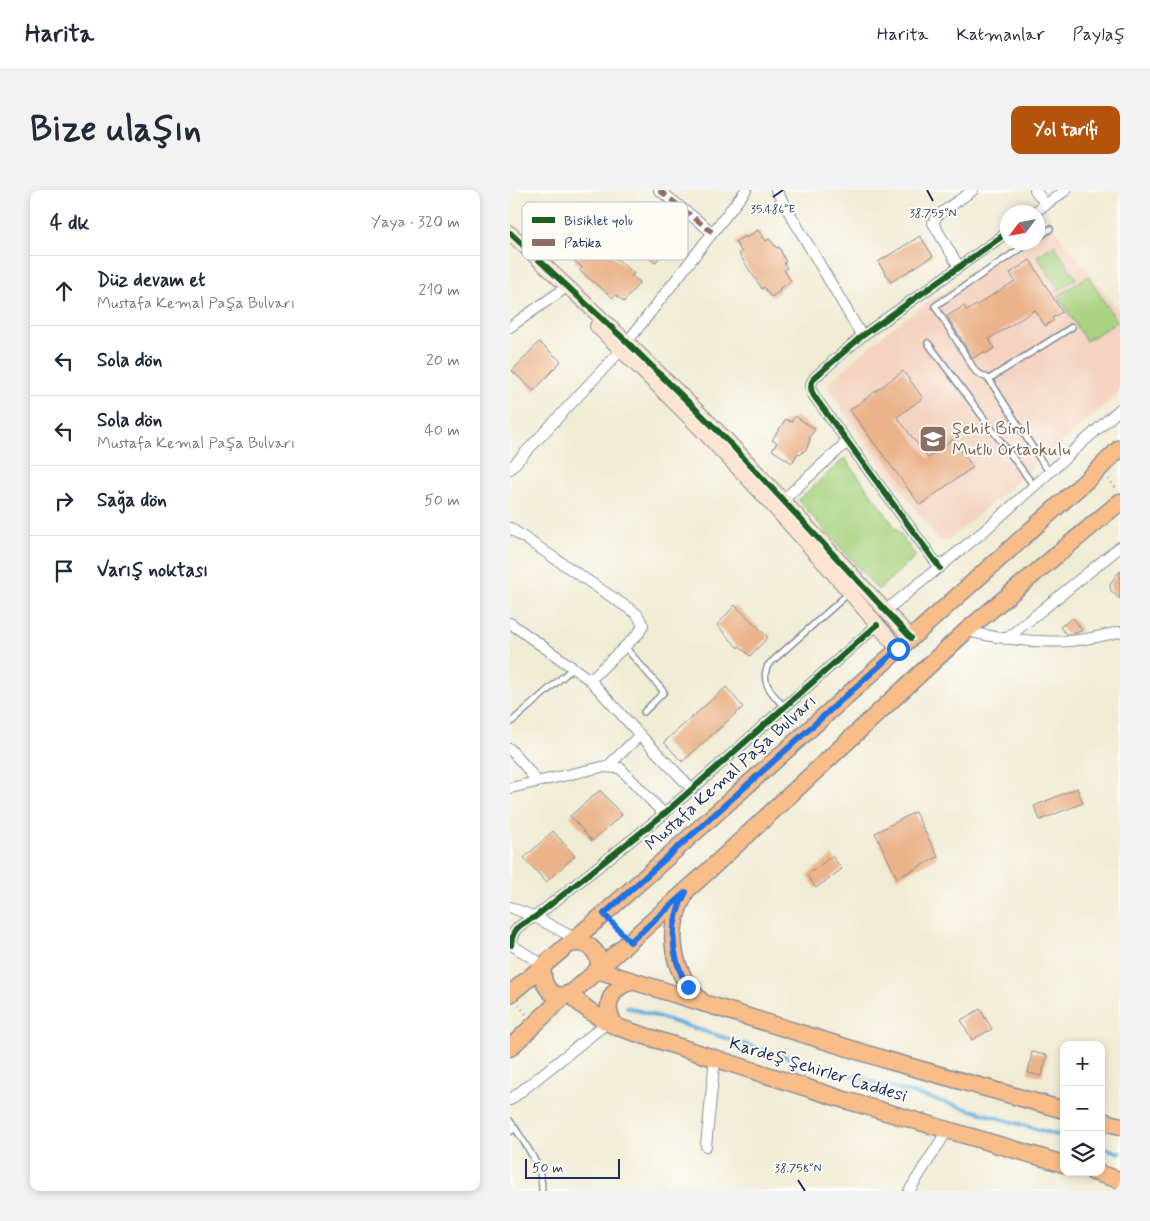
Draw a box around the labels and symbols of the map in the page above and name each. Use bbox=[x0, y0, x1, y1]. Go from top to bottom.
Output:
legend bbox=[522, 202, 688, 260]
text: 35.486°E bbox=[751, 202, 795, 218]
north arrow bbox=[1000, 205, 1045, 250]
text: 38.755°N bbox=[909, 206, 957, 222]
text: Bisiklet yolu bbox=[564, 212, 633, 230]
text: Patika bbox=[564, 234, 602, 252]
place label: Şehit Birol Mutlu Ortaokulu bbox=[952, 417, 1070, 462]
school or university icon: Şehit Birol Mutlu Ortaokulu bbox=[918, 424, 948, 454]
route start bbox=[887, 638, 910, 661]
street label: Mustafa Kemal Paşa Bulvarı bbox=[640, 689, 822, 857]
route end bbox=[677, 976, 700, 999]
street label: Kardeş Şehirler Caddesi bbox=[726, 1032, 910, 1108]
scale bar bbox=[525, 1156, 620, 1179]
text: 38.758°N bbox=[774, 1161, 822, 1177]

